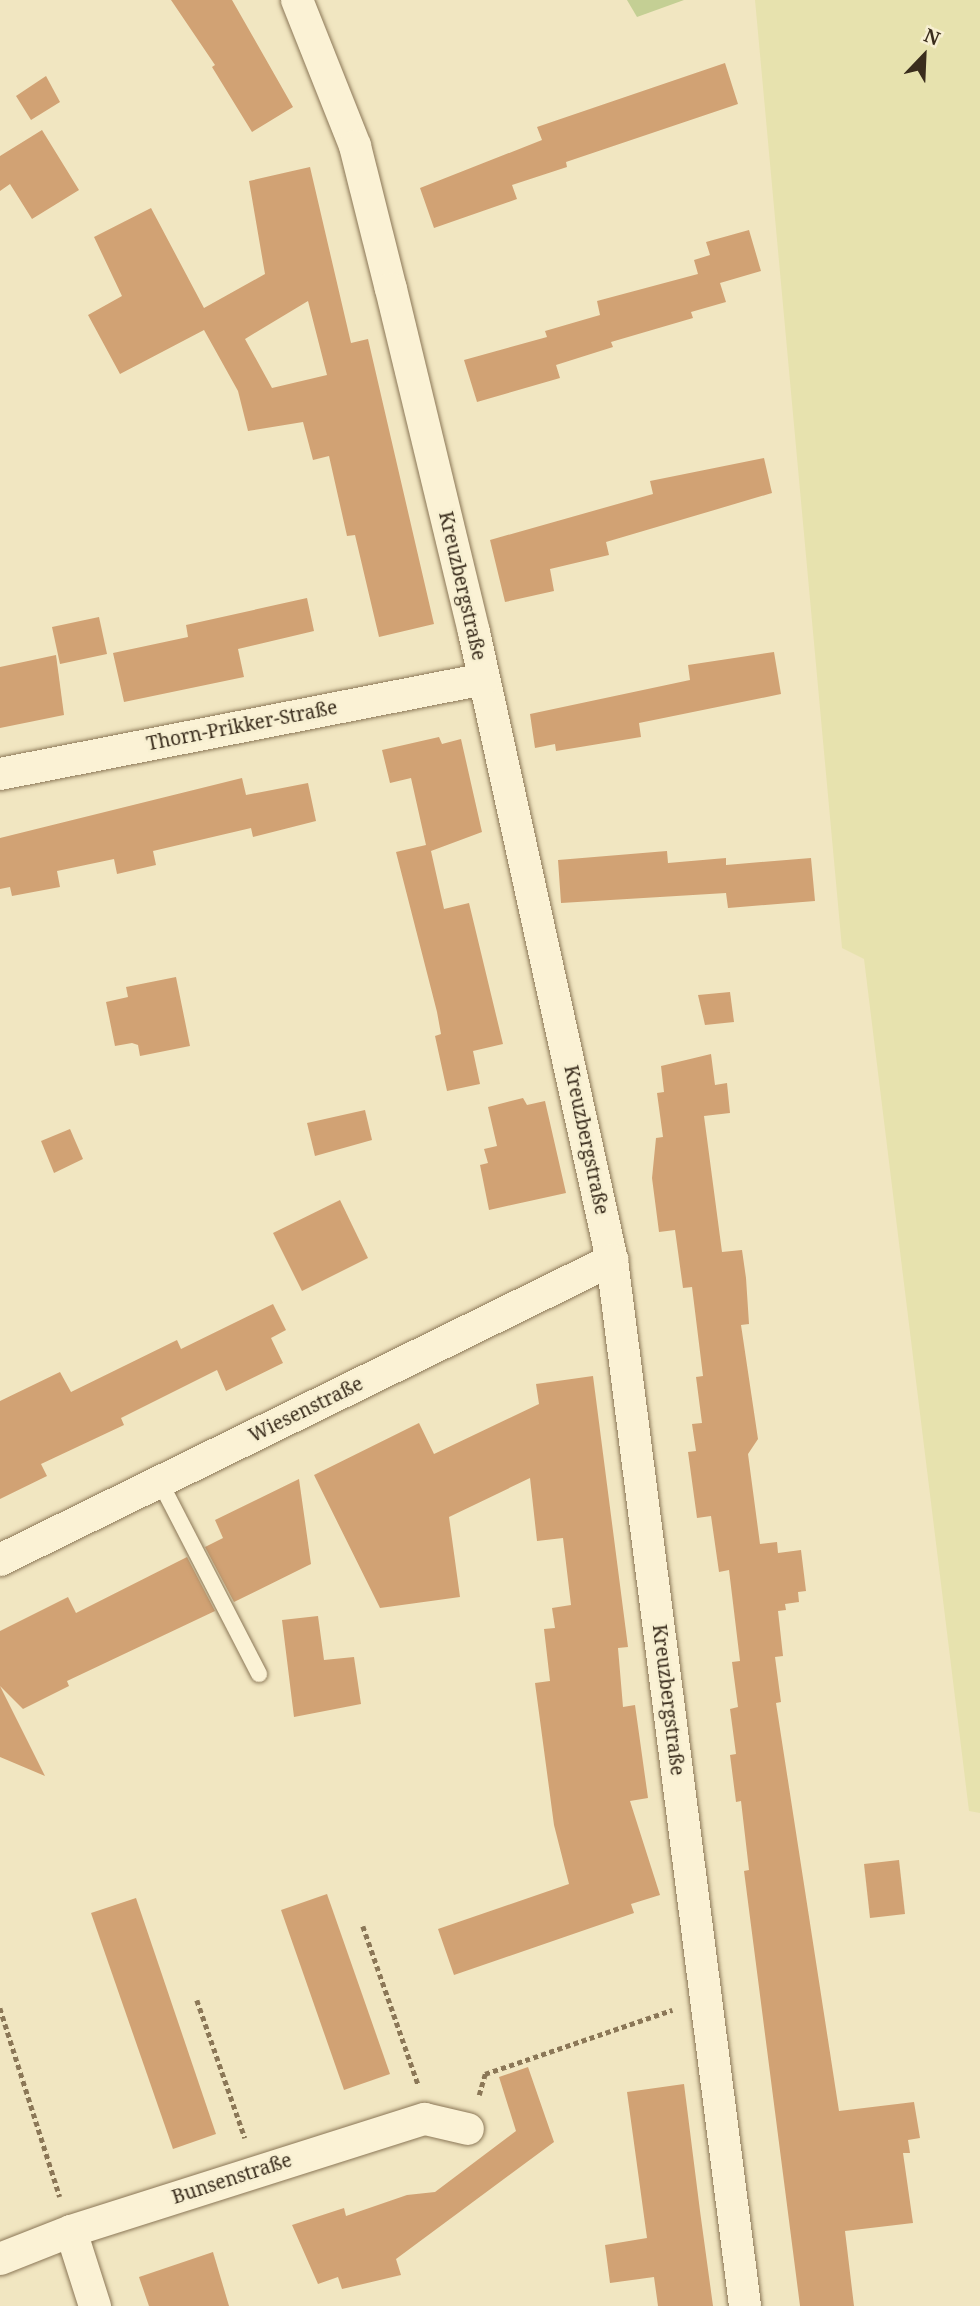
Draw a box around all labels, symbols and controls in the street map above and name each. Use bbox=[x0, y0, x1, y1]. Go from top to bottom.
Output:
north arrow bbox=[889, 21, 959, 91]
text: N bbox=[920, 22, 944, 52]
street label: Kreuzbergstraße bbox=[434, 509, 490, 663]
street label: Thorn-Prikker-Straße bbox=[145, 696, 339, 756]
street label: Kreuzbergstraße bbox=[559, 1063, 613, 1217]
street label: Wiesenstraße bbox=[245, 1373, 367, 1447]
street label: Kreuzbergstraße bbox=[647, 1623, 689, 1777]
street label: Bunsenstraße bbox=[169, 2149, 295, 2209]

